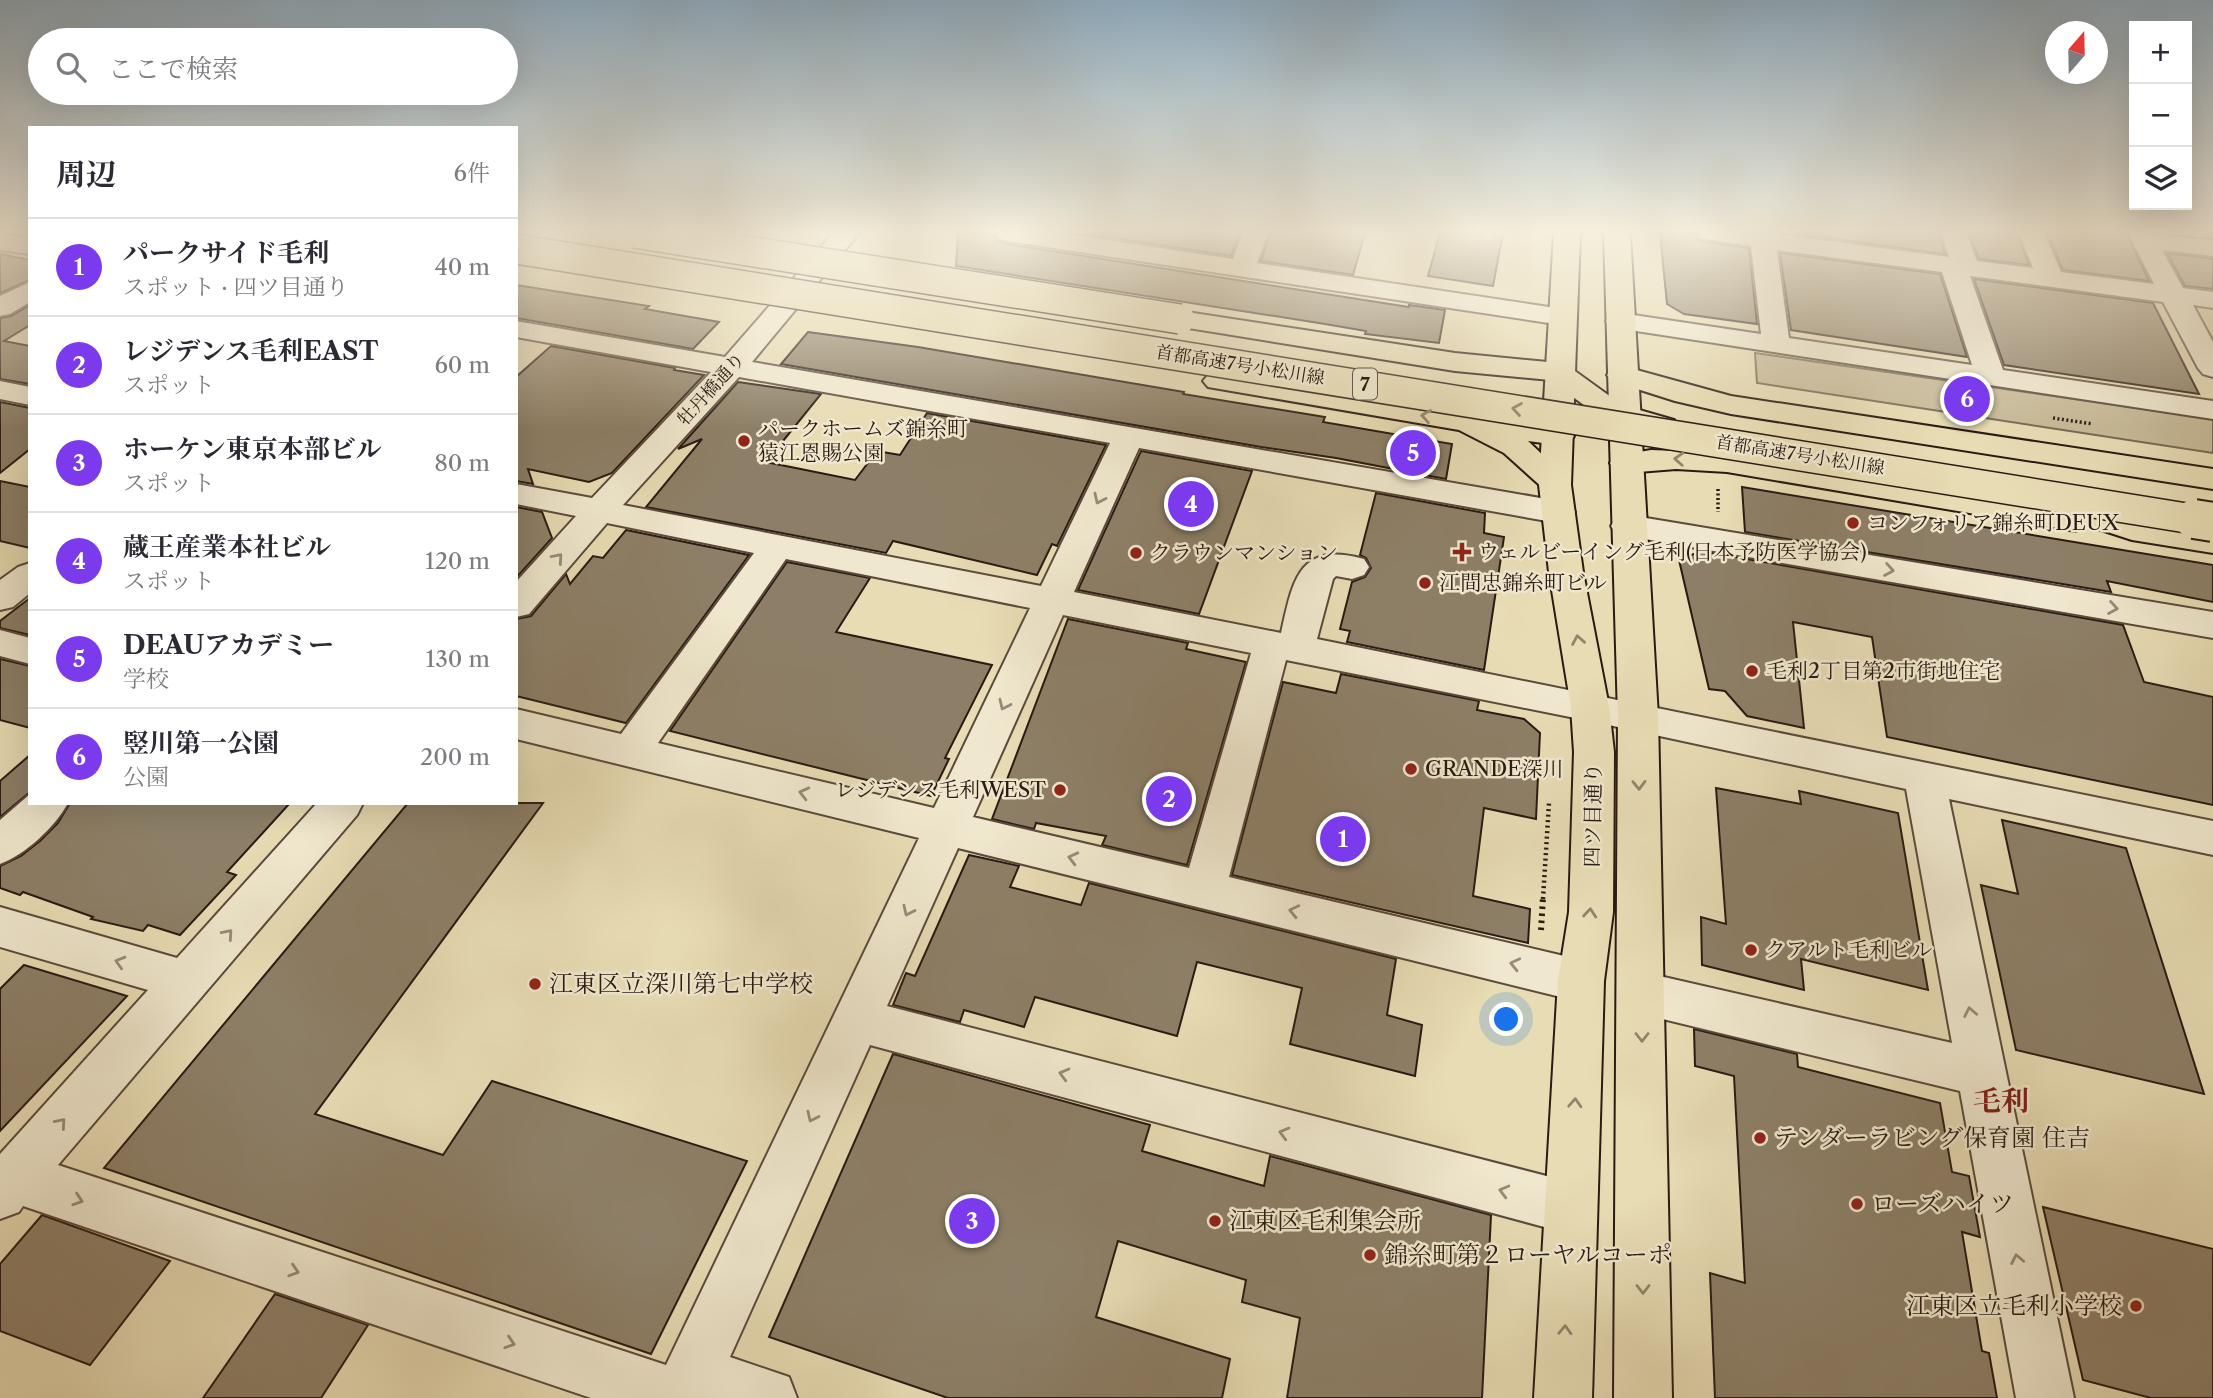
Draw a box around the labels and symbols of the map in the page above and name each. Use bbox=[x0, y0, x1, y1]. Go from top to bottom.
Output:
north arrow bbox=[2045, 21, 2108, 84]
street label: 首都高速7号小松川線 bbox=[1154, 341, 1326, 389]
street label: 牡丹橋通り bbox=[673, 348, 749, 430]
road number: 7 bbox=[1353, 368, 1377, 400]
pin: 6 bbox=[1944, 373, 1990, 425]
one-way arrow bbox=[1511, 402, 1523, 417]
one-way arrow bbox=[1420, 409, 1432, 424]
place label: パークホームズ錦糸町 猿江恩賜公園 bbox=[758, 416, 968, 465]
pin: 5 bbox=[1390, 427, 1436, 479]
street label: 首都高速7号小松川線 bbox=[1714, 431, 1886, 479]
marker: パークホームズ錦糸町 猿江恩賜公園 bbox=[736, 433, 752, 449]
one-way arrow bbox=[1673, 451, 1684, 466]
pin: 4 bbox=[1168, 478, 1214, 530]
one-way arrow bbox=[1094, 491, 1108, 504]
place label: コンフォリア錦糸町DEUX bbox=[1867, 510, 2119, 535]
marker: コンフォリア錦糸町DEUX bbox=[1845, 515, 1861, 531]
place label: ウェルビーイング毛利(日本予防医学協会) bbox=[1478, 539, 1867, 564]
place label: クラウンマンション bbox=[1150, 540, 1338, 565]
marker: ウェルビーイング毛利(日本予防医学協会) bbox=[1452, 542, 1472, 562]
marker: クラウンマンション bbox=[1128, 545, 1144, 561]
one-way arrow bbox=[550, 553, 562, 566]
one-way arrow bbox=[1883, 562, 1895, 577]
place label: 江間忠錦糸町ビル bbox=[1439, 570, 1607, 595]
marker: 江間忠錦糸町ビル bbox=[1417, 575, 1433, 591]
one-way arrow bbox=[2107, 600, 2119, 615]
one-way arrow bbox=[1572, 634, 1587, 646]
place label: 毛利2丁目第2市街地住宅 bbox=[1766, 658, 2000, 683]
marker: 毛利2丁目第2市街地住宅 bbox=[1744, 663, 1760, 679]
one-way arrow bbox=[998, 698, 1012, 710]
place label: GRANDE深川 bbox=[1425, 756, 1563, 781]
marker: GRANDE深川 bbox=[1403, 761, 1419, 777]
street label: 四ツ目通り bbox=[1579, 762, 1606, 868]
pin: 2 bbox=[1146, 773, 1192, 825]
place label: レジデンス毛利WEST bbox=[835, 777, 1046, 802]
one-way arrow bbox=[1631, 781, 1647, 791]
marker: レジデンス毛利WEST bbox=[1052, 782, 1068, 798]
one-way arrow bbox=[798, 787, 810, 801]
pin: 1 bbox=[1320, 813, 1366, 865]
one-way arrow bbox=[1067, 852, 1079, 866]
one-way arrow bbox=[902, 904, 916, 916]
one-way arrow bbox=[1288, 905, 1300, 919]
one-way arrow bbox=[1582, 907, 1597, 918]
one-way arrow bbox=[220, 929, 232, 942]
place label: クアルト毛利ビル bbox=[1765, 937, 1932, 962]
marker: クアルト毛利ビル bbox=[1743, 942, 1759, 958]
one-way arrow bbox=[115, 955, 127, 970]
one-way arrow bbox=[1509, 958, 1521, 972]
place label: 江東区立深川第七中学校 bbox=[549, 969, 813, 998]
marker: 江東区立深川第七中学校 bbox=[527, 976, 543, 992]
your location bbox=[1489, 1002, 1523, 1036]
one-way arrow bbox=[1963, 1006, 1978, 1018]
one-way arrow bbox=[1634, 1033, 1650, 1043]
one-way arrow bbox=[1058, 1068, 1070, 1082]
district label: 毛利 bbox=[1973, 1084, 2029, 1118]
one-way arrow bbox=[1568, 1097, 1583, 1108]
one-way arrow bbox=[806, 1110, 820, 1123]
one-way arrow bbox=[53, 1118, 65, 1131]
place label: テンダーラビング保育園 住吉 bbox=[1774, 1123, 2090, 1152]
one-way arrow bbox=[1278, 1126, 1290, 1141]
marker: テンダーラビング保育園 住吉 bbox=[1752, 1130, 1768, 1146]
one-way arrow bbox=[1498, 1185, 1510, 1199]
place label: ローズハイツ bbox=[1871, 1189, 2014, 1218]
one-way arrow bbox=[71, 1192, 84, 1206]
pin: 3 bbox=[949, 1195, 995, 1247]
marker: ローズハイツ bbox=[1849, 1196, 1865, 1212]
place label: 江東区毛利集会所 bbox=[1229, 1206, 1421, 1235]
marker: 江東区毛利集会所 bbox=[1207, 1213, 1223, 1229]
place label: 錦糸町第２ローヤルコーポ bbox=[1384, 1240, 1672, 1269]
marker: 錦糸町第２ローヤルコーポ bbox=[1362, 1247, 1378, 1263]
one-way arrow bbox=[2011, 1253, 2026, 1265]
one-way arrow bbox=[287, 1263, 300, 1277]
one-way arrow bbox=[1635, 1285, 1651, 1295]
place label: 江東区立毛利小学校 bbox=[1906, 1291, 2122, 1320]
marker: 江東区立毛利小学校 bbox=[2128, 1298, 2144, 1314]
one-way arrow bbox=[1558, 1324, 1573, 1335]
one-way arrow bbox=[504, 1334, 516, 1349]

